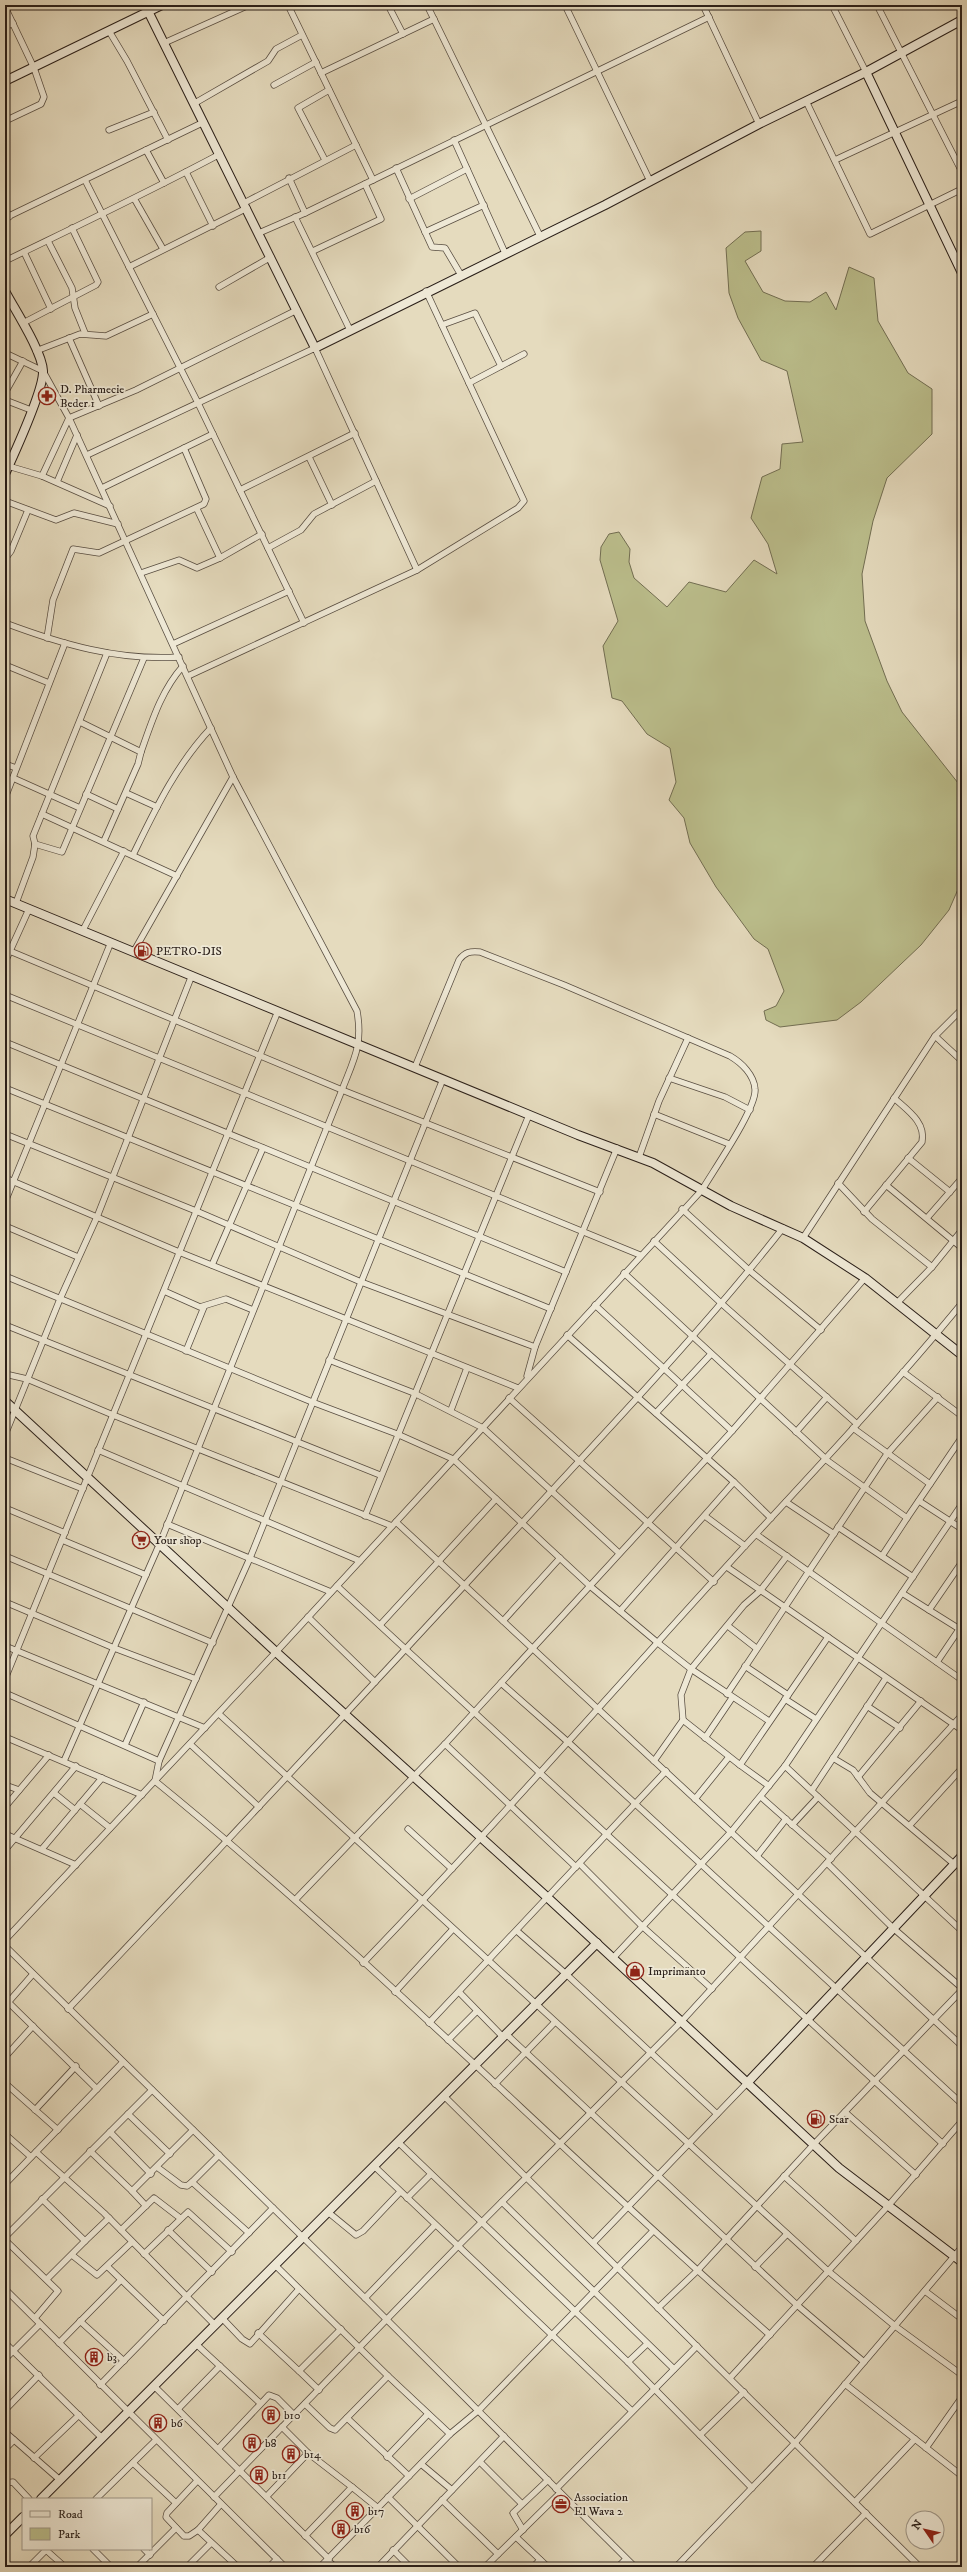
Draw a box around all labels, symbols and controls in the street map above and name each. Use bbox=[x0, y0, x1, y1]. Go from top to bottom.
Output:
place label: D. Pharmecie Beder 1 bbox=[60, 382, 124, 411]
pharmacy icon: D. Pharmecie Beder 1 bbox=[37, 386, 57, 406]
fuel station icon: PETRO-DIS bbox=[133, 941, 153, 961]
place label: PETRO-DIS bbox=[156, 944, 222, 959]
supermarket icon: Your shop bbox=[131, 1530, 151, 1550]
place label: Your shop bbox=[154, 1533, 202, 1548]
shop icon: Imprimänto bbox=[625, 1961, 645, 1981]
place label: Imprimänto bbox=[648, 1964, 706, 1979]
fuel station icon: Star bbox=[806, 2109, 826, 2129]
place label: Star bbox=[829, 2112, 849, 2127]
building icon: b3 bbox=[84, 2347, 104, 2367]
place label: b3 bbox=[107, 2350, 117, 2365]
building icon: b10 bbox=[261, 2405, 281, 2425]
place label: b10 bbox=[284, 2408, 300, 2423]
building icon: b6 bbox=[148, 2413, 168, 2433]
place label: b6 bbox=[171, 2416, 184, 2431]
building icon: b8 bbox=[242, 2433, 262, 2453]
place label: b8 bbox=[265, 2436, 277, 2451]
building icon: b14 bbox=[281, 2444, 301, 2464]
place label: b14 bbox=[304, 2447, 322, 2462]
building icon: b11 bbox=[249, 2465, 269, 2485]
place label: b11 bbox=[272, 2468, 286, 2483]
place label: Association El Wava 2 bbox=[574, 2490, 629, 2519]
office icon: Association El Wava 2 bbox=[551, 2494, 571, 2514]
legend bbox=[22, 2498, 152, 2550]
building icon: b17 bbox=[345, 2501, 365, 2521]
place label: b17 bbox=[368, 2504, 384, 2519]
text: Road bbox=[58, 2507, 83, 2522]
north arrow bbox=[905, 2510, 945, 2550]
text: N bbox=[909, 2517, 926, 2533]
building icon: b16 bbox=[331, 2519, 351, 2539]
place label: b16 bbox=[354, 2522, 371, 2537]
text: Park bbox=[58, 2527, 80, 2542]

